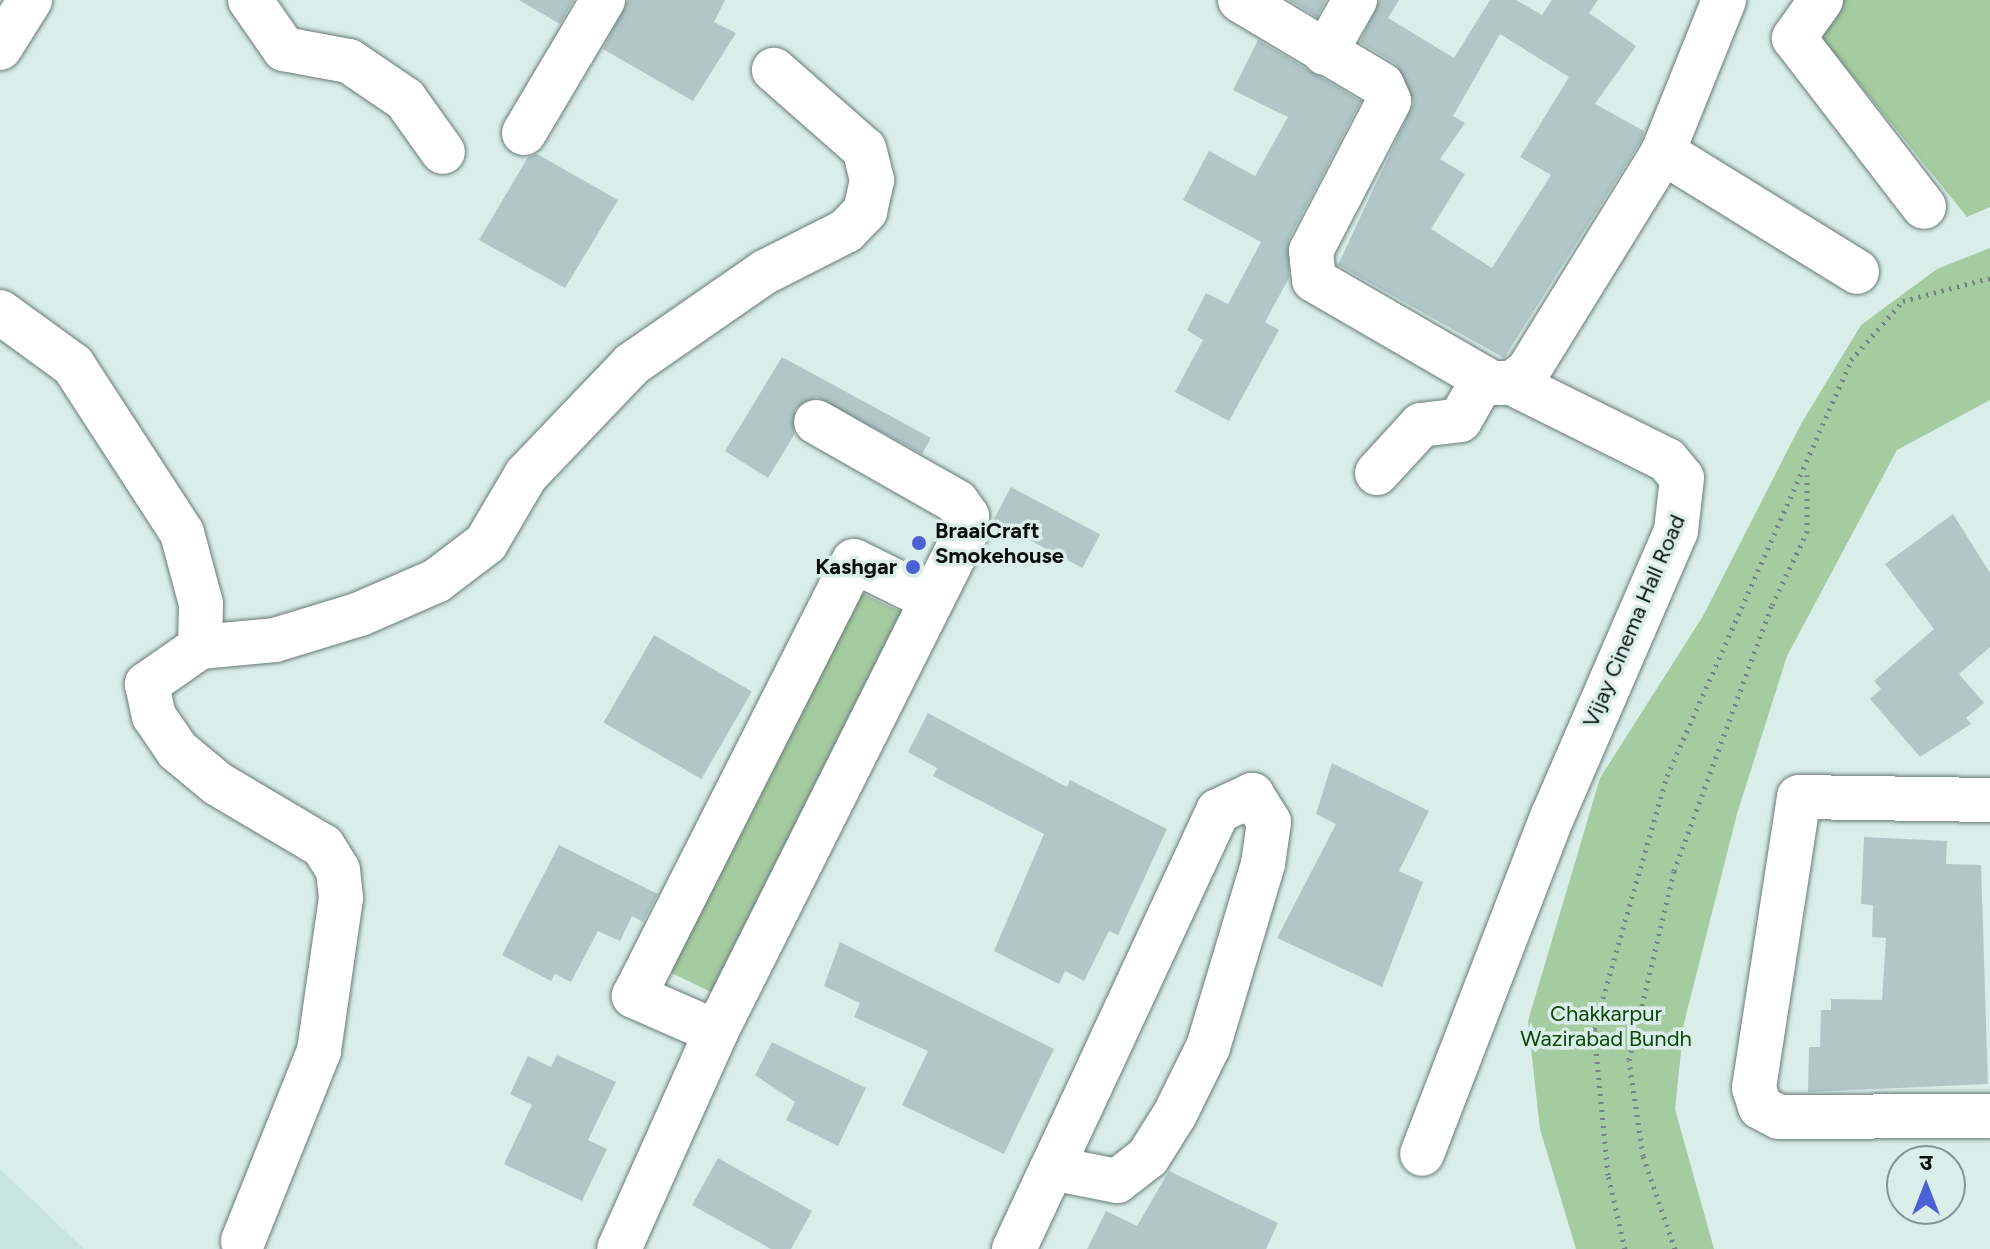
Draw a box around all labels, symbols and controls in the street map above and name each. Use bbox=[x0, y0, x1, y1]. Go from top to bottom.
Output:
street label: Vijay Cinema Hall Road bbox=[1577, 511, 1691, 731]
place label: BraaiCraft Smokehouse bbox=[935, 517, 1064, 568]
marker: BraaiCraft Smokehouse bbox=[910, 534, 928, 552]
place label: Kashgar bbox=[815, 554, 897, 580]
marker: Kashgar bbox=[904, 558, 922, 576]
park label: Chakkarpur Wazirabad Bundh bbox=[1520, 1000, 1692, 1052]
north arrow bbox=[1886, 1145, 1966, 1225]
text: उ bbox=[1920, 1149, 1932, 1176]

